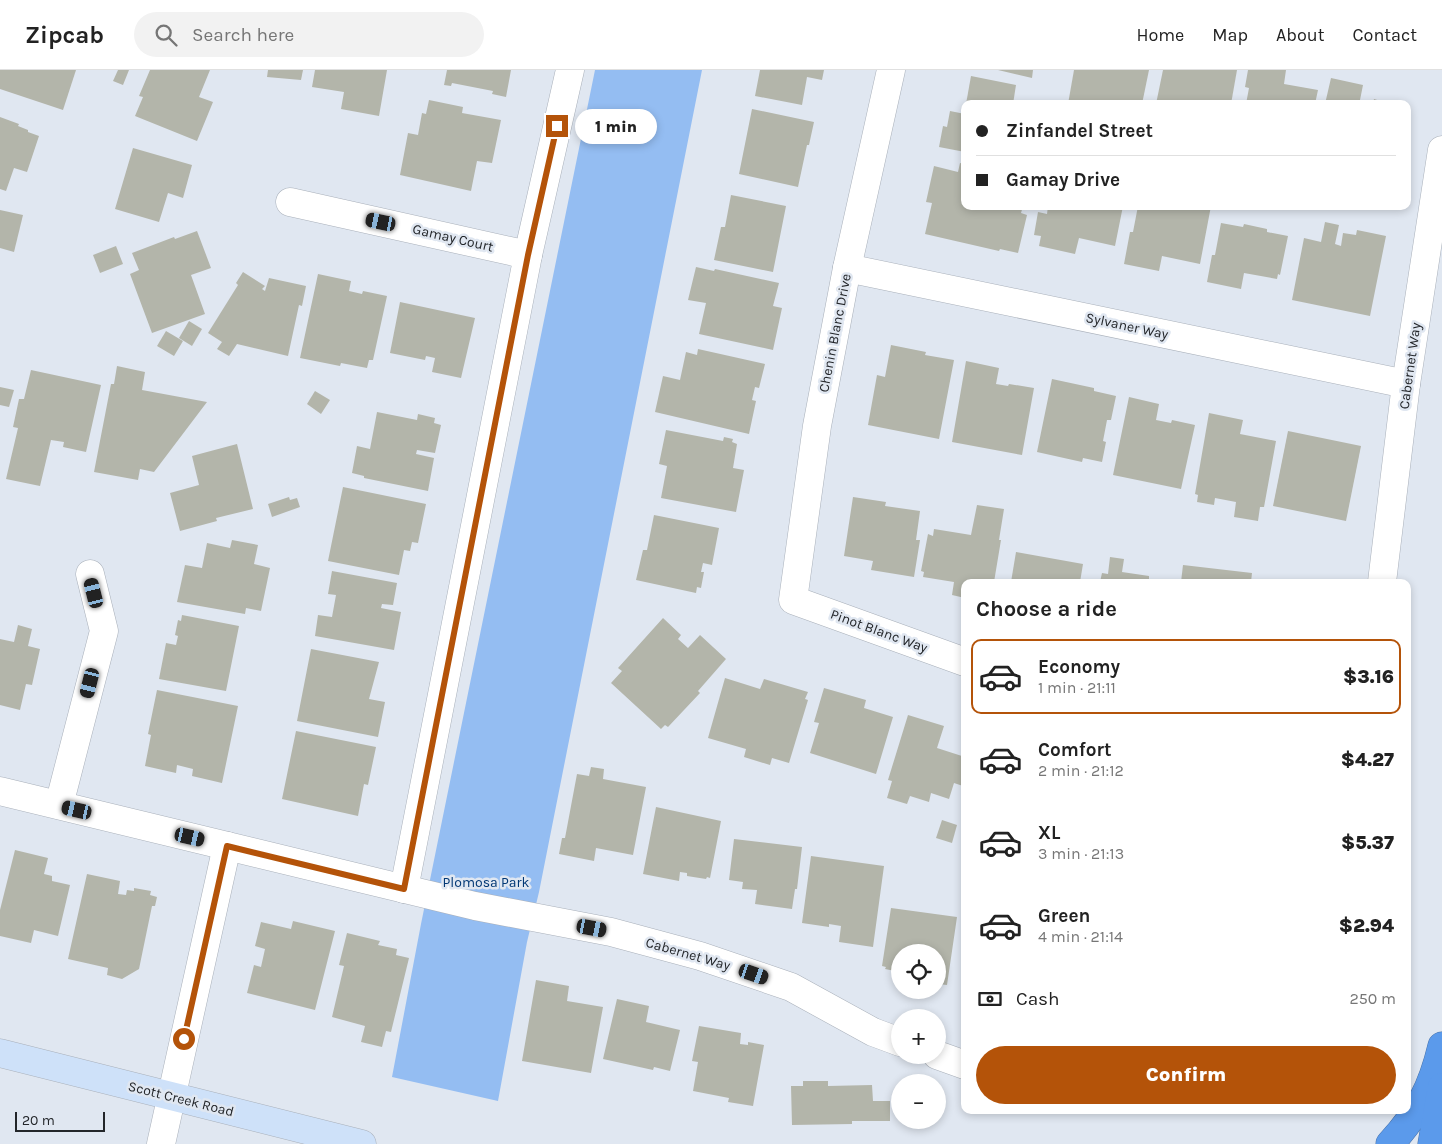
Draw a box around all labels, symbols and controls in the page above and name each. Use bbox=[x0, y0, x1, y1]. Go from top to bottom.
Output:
search box bbox=[134, 12, 484, 57]
text: Zipcab bbox=[25, 21, 104, 49]
icon: search bbox=[152, 21, 180, 49]
text: Search here bbox=[192, 24, 294, 46]
text: Home bbox=[1136, 24, 1184, 46]
text: Map bbox=[1212, 24, 1248, 46]
text: About bbox=[1276, 24, 1325, 46]
text: Contact bbox=[1353, 24, 1417, 46]
callout: 1 min bbox=[574, 108, 657, 144]
route end bbox=[546, 115, 568, 137]
text: 1 min bbox=[595, 117, 637, 136]
text: Zinfandel Street bbox=[1006, 120, 1153, 142]
text: Gamay Drive bbox=[1006, 169, 1120, 191]
car bbox=[364, 212, 397, 232]
street label: Gamay Court bbox=[411, 220, 495, 256]
street label: Chenin Blanc Drive bbox=[815, 272, 855, 394]
street label: Sylvaner Way bbox=[1084, 309, 1170, 343]
street label: Cabernet Way bbox=[1396, 321, 1425, 410]
car bbox=[83, 577, 104, 609]
text: Choose a ride bbox=[976, 596, 1117, 622]
street label: Pinot Blanc Way bbox=[828, 606, 930, 657]
icon: car bbox=[978, 654, 1023, 699]
text: Economy bbox=[1038, 656, 1120, 678]
text: $3.16 bbox=[1343, 666, 1394, 688]
car bbox=[79, 667, 100, 699]
text: 1 min · 21:11 bbox=[1038, 678, 1116, 697]
icon: car bbox=[978, 737, 1023, 782]
text: Comfort bbox=[1038, 739, 1112, 761]
text: $4.27 bbox=[1341, 749, 1394, 771]
text: 2 min · 21:12 bbox=[1038, 761, 1124, 780]
car bbox=[60, 799, 93, 821]
icon: car bbox=[978, 820, 1023, 865]
text: XL bbox=[1038, 822, 1060, 844]
car bbox=[173, 826, 206, 848]
text: $5.37 bbox=[1341, 832, 1394, 854]
text: 3 min · 21:13 bbox=[1038, 844, 1124, 863]
park label: Plomosa Park bbox=[443, 874, 530, 891]
icon: car bbox=[978, 903, 1023, 948]
text: Green bbox=[1038, 905, 1090, 927]
text: $2.94 bbox=[1339, 915, 1394, 937]
car bbox=[575, 918, 608, 938]
text: 4 min · 21:14 bbox=[1038, 927, 1123, 946]
street label: Cabernet Way bbox=[644, 934, 733, 974]
map controls bbox=[891, 944, 946, 1129]
button: locate bbox=[891, 944, 946, 999]
car bbox=[737, 962, 770, 986]
icon: cash bbox=[976, 985, 1004, 1013]
text: Cash bbox=[1016, 988, 1060, 1010]
text: 250 m bbox=[1349, 989, 1396, 1008]
button: + bbox=[891, 1009, 946, 1064]
route start bbox=[173, 1028, 195, 1050]
button: Confirm bbox=[976, 1046, 1396, 1104]
button: − bbox=[891, 1074, 946, 1129]
street label: Scott Creek Road bbox=[126, 1078, 236, 1120]
scale bar bbox=[15, 1109, 105, 1132]
text: 20 m bbox=[22, 1112, 55, 1129]

